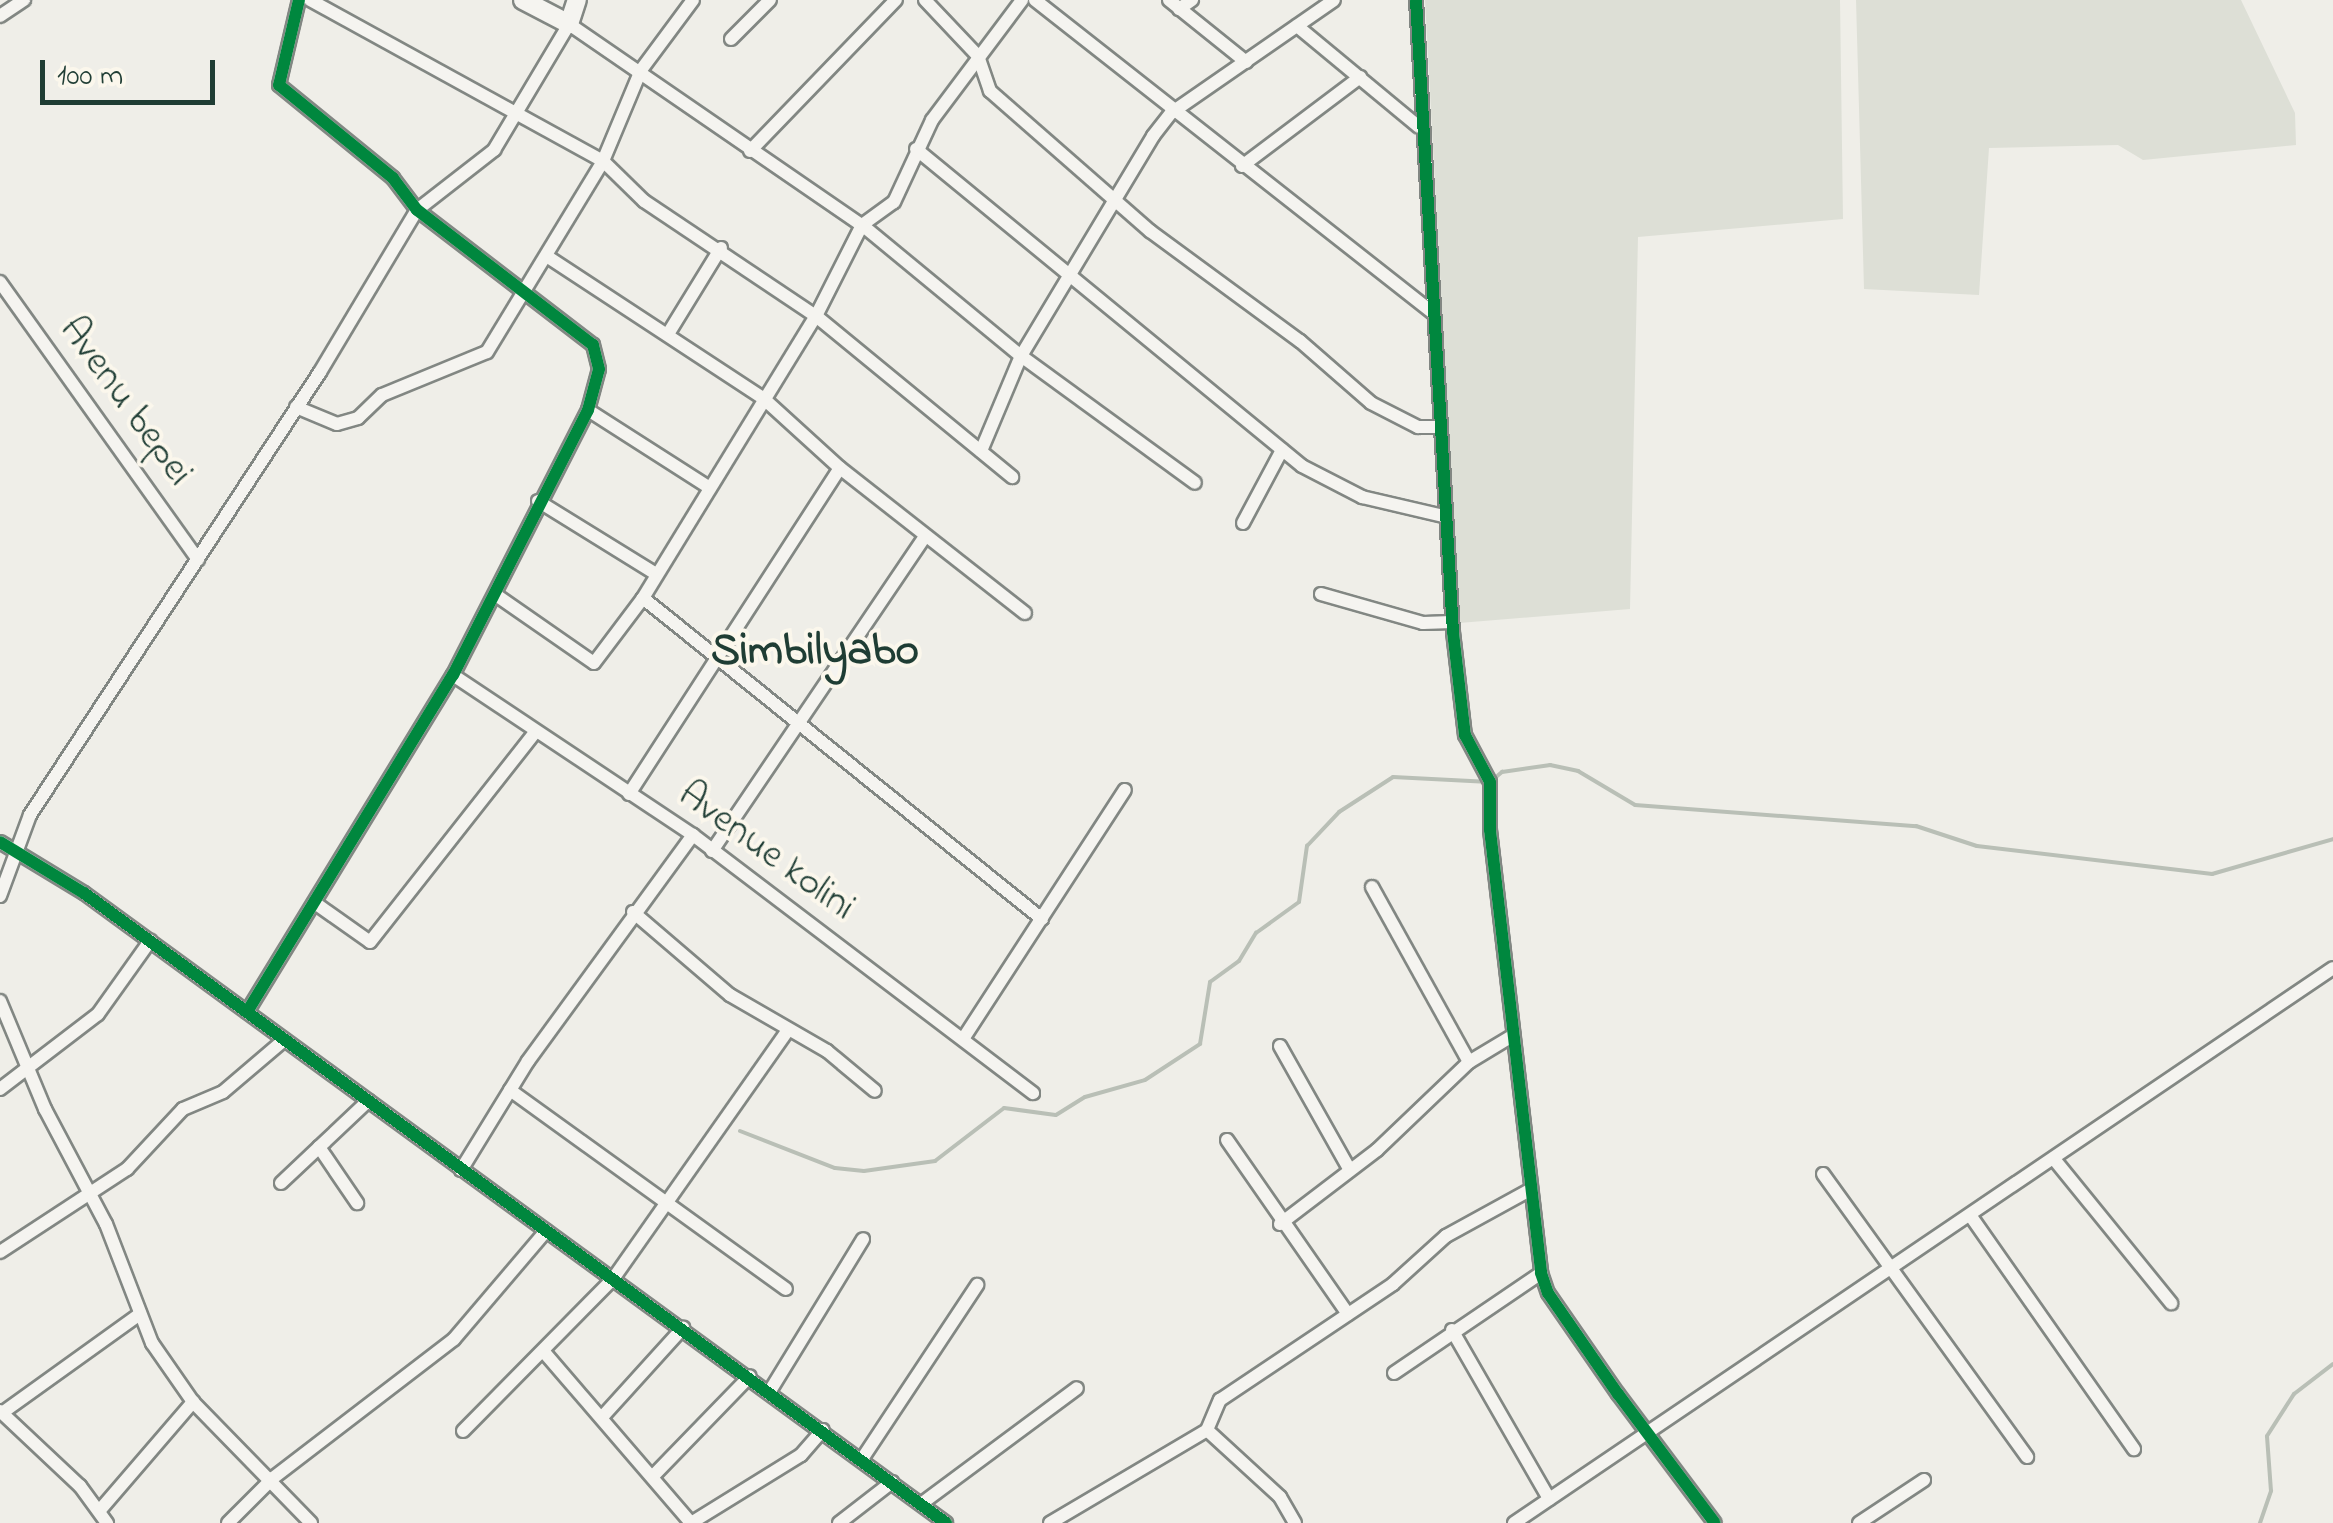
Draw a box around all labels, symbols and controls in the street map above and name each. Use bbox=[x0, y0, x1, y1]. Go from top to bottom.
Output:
scale bar bbox=[45, 40, 220, 102]
text: 100 m bbox=[57, 55, 123, 99]
street label: Avenu bepei bbox=[48, 308, 202, 496]
district label: Simbilyabo bbox=[711, 626, 919, 680]
street label: Avenue kolini bbox=[668, 772, 864, 932]

